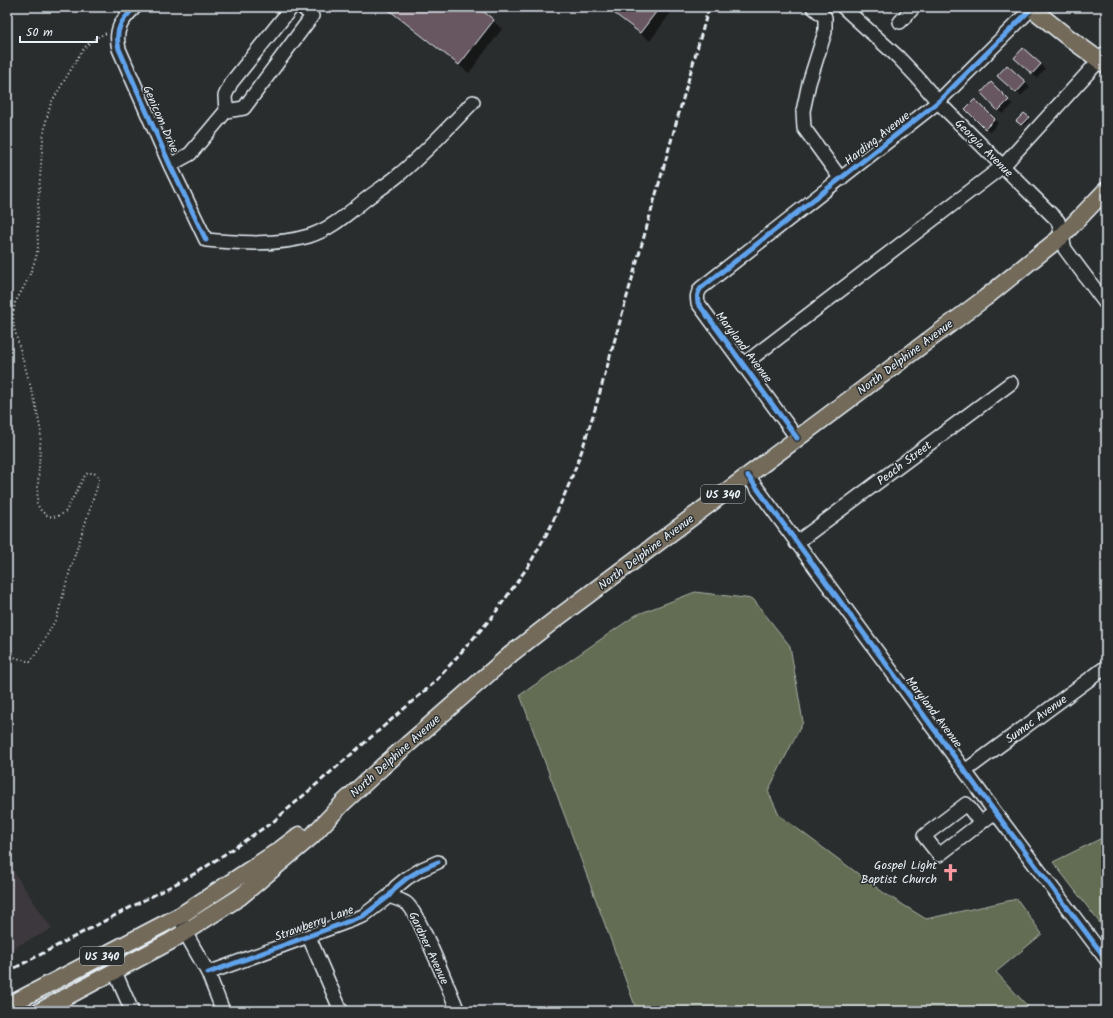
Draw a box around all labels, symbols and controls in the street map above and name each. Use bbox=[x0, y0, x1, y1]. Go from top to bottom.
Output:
scale bar bbox=[20, 18, 97, 44]
text: 50 m bbox=[26, 23, 53, 42]
street label: Genicom Drive bbox=[137, 82, 184, 157]
street label: Harding Avenue bbox=[840, 106, 915, 170]
street label: Georgia Avenue bbox=[950, 115, 1018, 183]
street label: Maryland Avenue bbox=[710, 307, 777, 388]
street label: North Delphine Avenue bbox=[853, 314, 958, 400]
street label: Peach Street bbox=[873, 436, 936, 490]
road number: US 340 bbox=[701, 485, 745, 503]
street label: North Delphine Avenue bbox=[594, 509, 699, 595]
street label: Maryland Avenue bbox=[900, 672, 967, 753]
street label: Sumac Avenue bbox=[1001, 690, 1072, 748]
street label: North Delphine Avenue bbox=[346, 710, 445, 802]
place label: Gospel Light Baptist Church bbox=[861, 856, 937, 889]
church icon: Gospel Light Baptist Church bbox=[940, 862, 960, 882]
street label: Strawberry Lane bbox=[272, 900, 357, 947]
street label: Gardner Avenue bbox=[403, 908, 454, 988]
road number: US 340 bbox=[80, 947, 124, 965]

